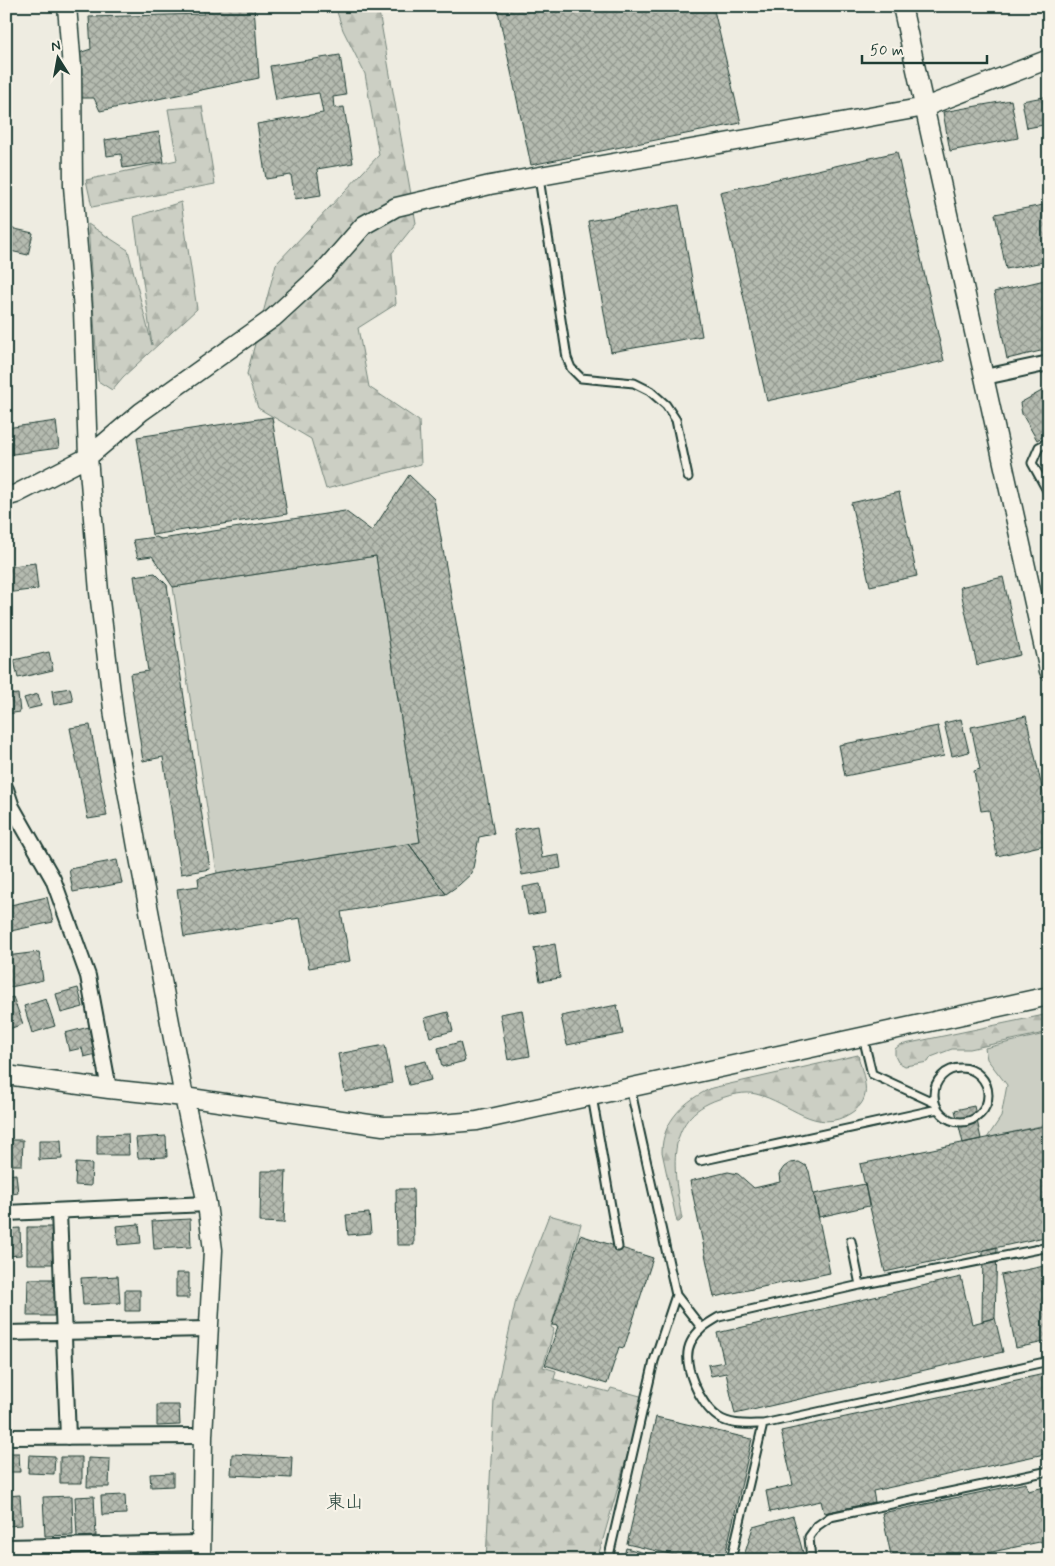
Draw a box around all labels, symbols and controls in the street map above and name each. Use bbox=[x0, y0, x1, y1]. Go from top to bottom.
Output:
north arrow bbox=[32, 32, 82, 82]
scale bar bbox=[862, 32, 988, 64]
text: N bbox=[49, 36, 62, 56]
text: 50 m bbox=[870, 41, 904, 61]
district label: 東山 bbox=[326, 1490, 364, 1515]

